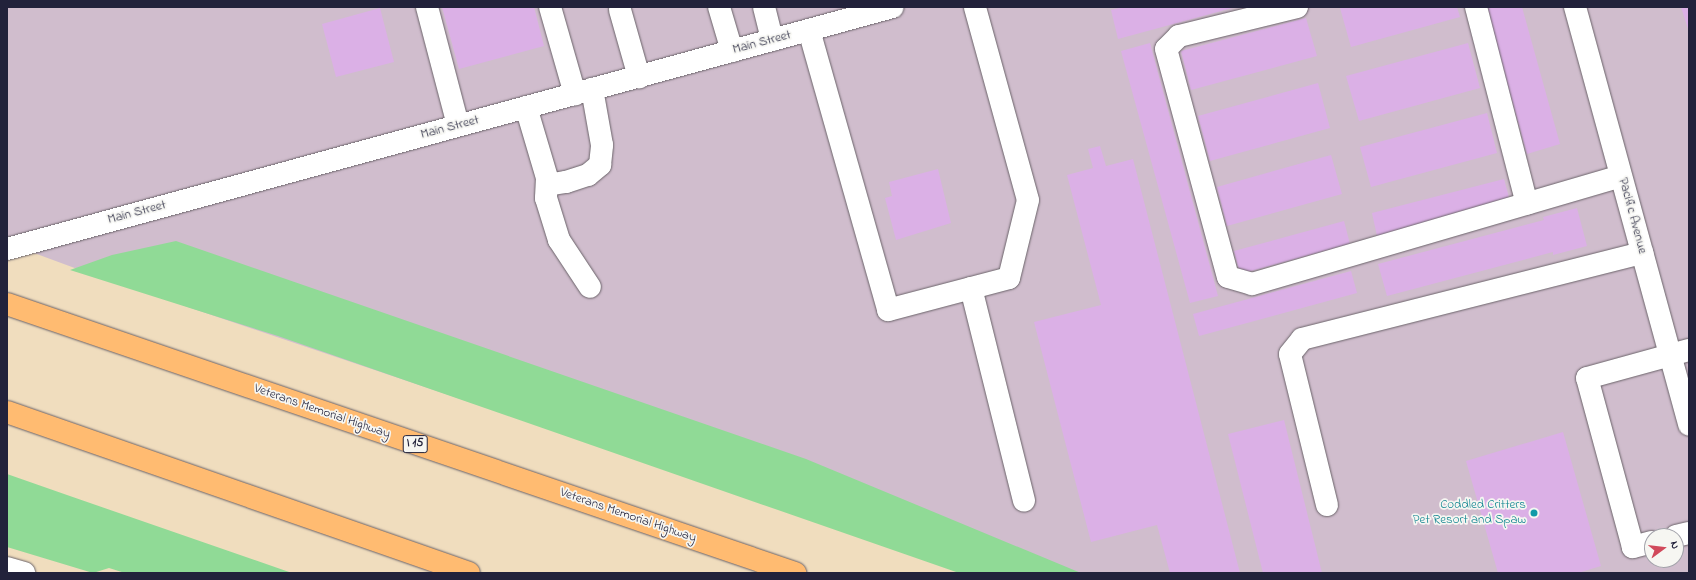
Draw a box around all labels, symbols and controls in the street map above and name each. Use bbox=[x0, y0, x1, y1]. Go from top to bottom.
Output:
street label: Main Street bbox=[731, 28, 793, 58]
street label: Main Street bbox=[419, 113, 481, 143]
street label: Pacific Avenue bbox=[1614, 176, 1650, 256]
street label: Main Street bbox=[106, 198, 168, 228]
street label: Veterans Memorial Highway bbox=[252, 381, 392, 443]
road number: I 15 bbox=[402, 434, 428, 454]
street label: Veterans Memorial Highway bbox=[558, 485, 698, 547]
place label: Coddled Critters Pet Resort and Spaw bbox=[1413, 498, 1526, 529]
marker: Coddled Critters Pet Resort and Spaw bbox=[1529, 508, 1539, 518]
north arrow bbox=[1644, 528, 1684, 568]
text: N bbox=[1666, 539, 1683, 551]

